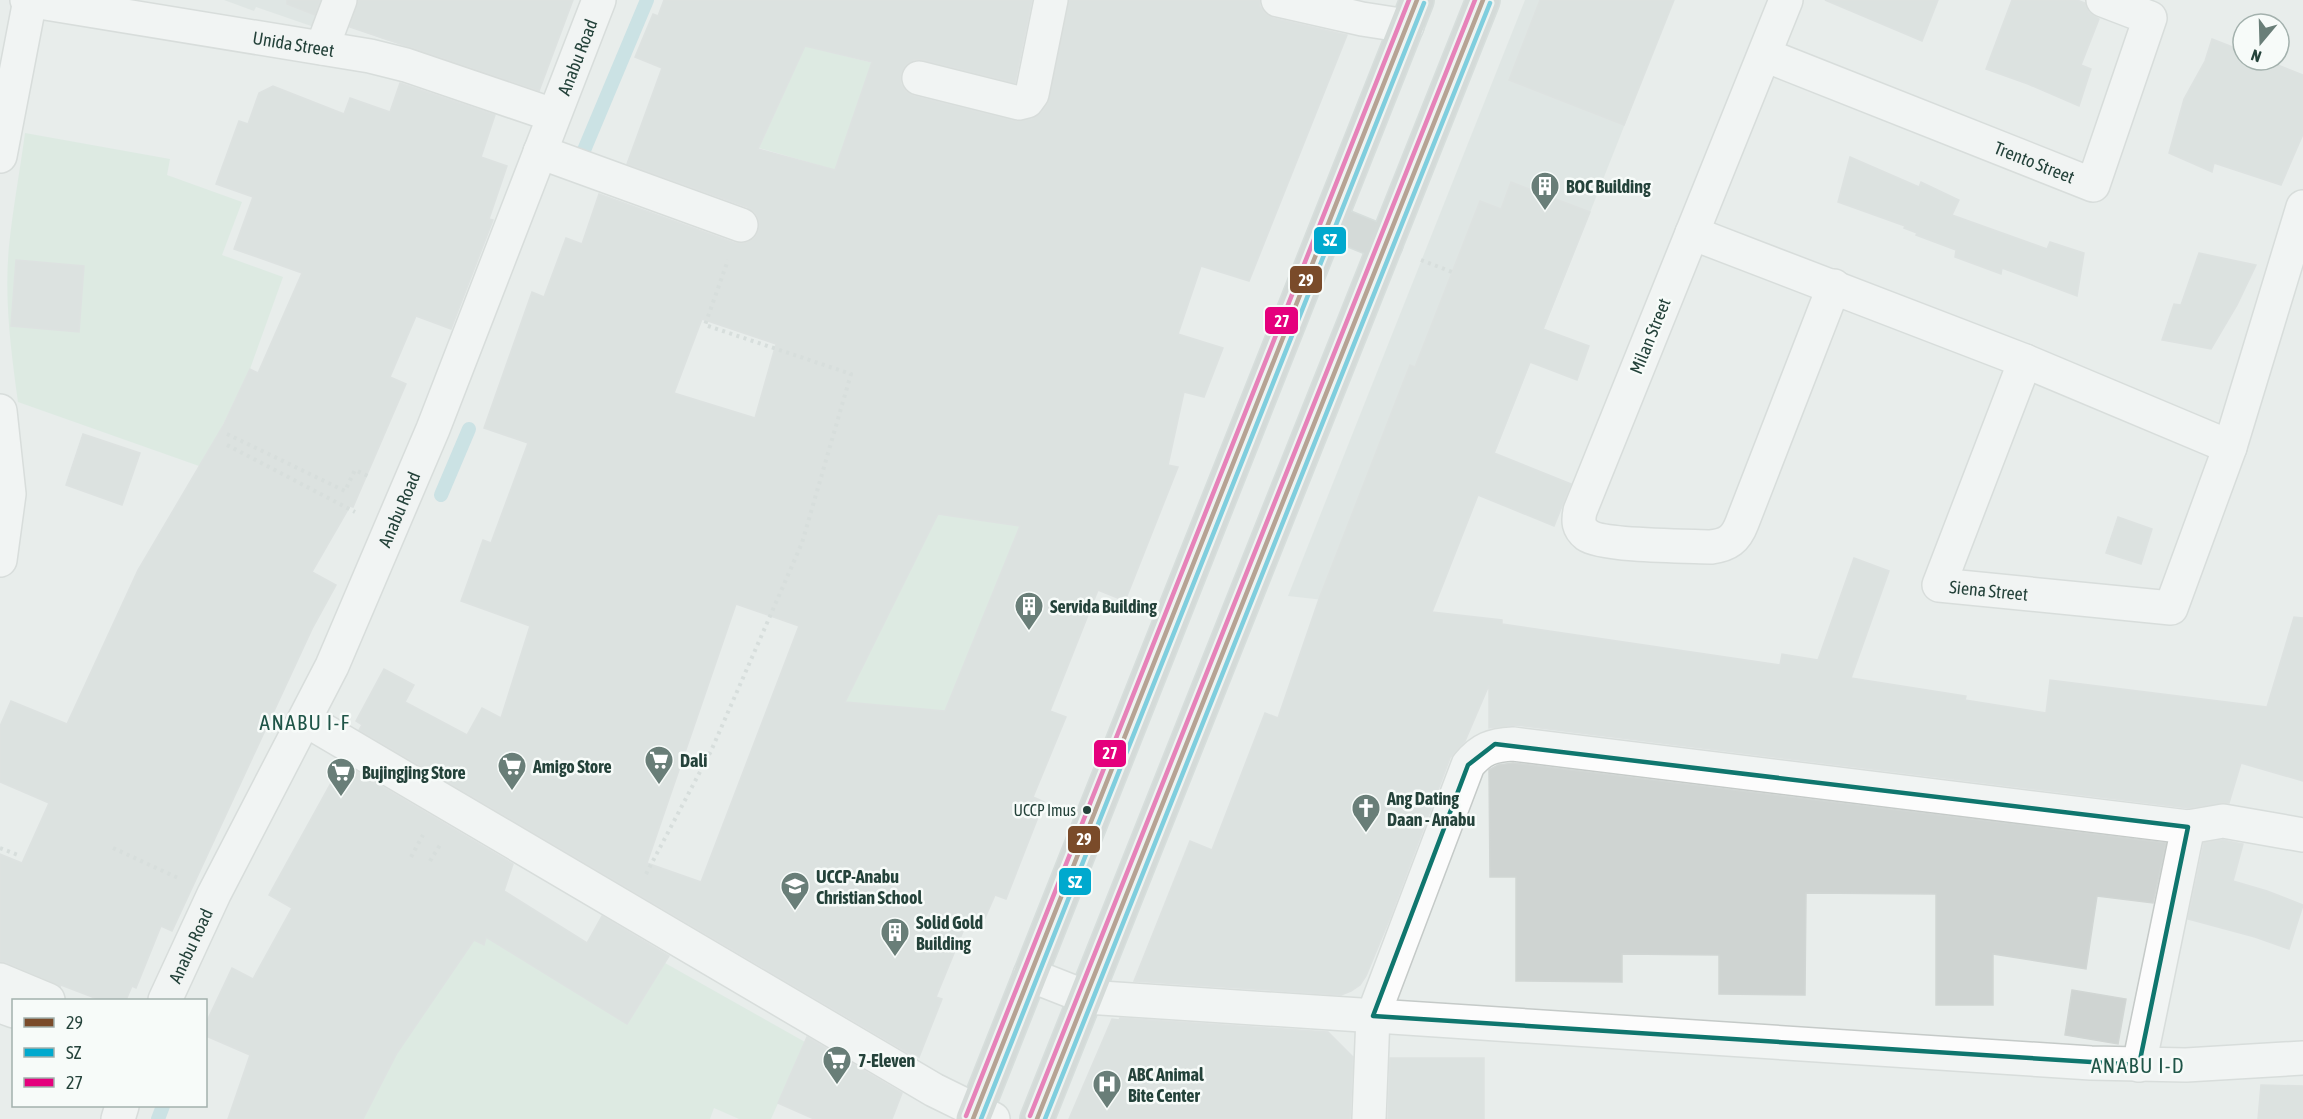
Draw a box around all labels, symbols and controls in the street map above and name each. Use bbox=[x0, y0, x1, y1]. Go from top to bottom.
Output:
north arrow bbox=[2231, 12, 2291, 72]
street label: Anabu Road bbox=[553, 16, 601, 98]
street label: Unida Street bbox=[251, 27, 336, 61]
text: N bbox=[2249, 46, 2264, 66]
street label: Trento Street bbox=[1991, 137, 2078, 187]
building icon: BOC Building bbox=[1529, 170, 1561, 212]
place label: BOC Building bbox=[1566, 176, 1651, 197]
line badge: SZ bbox=[1313, 226, 1347, 255]
text: SZ bbox=[1323, 231, 1338, 249]
line badge: 29 bbox=[1289, 265, 1323, 294]
text: 29 bbox=[1298, 271, 1314, 289]
street label: Milan Street bbox=[1625, 295, 1675, 377]
line badge: 27 bbox=[1264, 306, 1299, 335]
text: 27 bbox=[1274, 312, 1290, 330]
street label: Anabu Road bbox=[373, 468, 424, 550]
street label: Siena Street bbox=[1948, 576, 2029, 604]
building icon: Servida Building bbox=[1013, 590, 1045, 632]
place label: Servida Building bbox=[1050, 596, 1157, 617]
district label: ANABU I-F bbox=[260, 710, 350, 734]
line badge: 27 bbox=[1093, 739, 1127, 768]
supermarket icon: Dali bbox=[643, 744, 675, 786]
text: 27 bbox=[1102, 744, 1118, 762]
supermarket icon: Amigo Store bbox=[496, 750, 528, 792]
place label: Dali bbox=[680, 750, 707, 771]
supermarket icon: Bujingjing Store bbox=[325, 756, 357, 798]
place label: Amigo Store bbox=[532, 756, 612, 777]
place label: Bujingjing Store bbox=[362, 762, 466, 783]
place label: Ang Dating Daan - Anabu bbox=[1386, 788, 1475, 830]
church icon: Ang Dating Daan - Anabu bbox=[1350, 792, 1382, 834]
place label: UCCP Imus bbox=[1013, 801, 1076, 819]
marker: UCCP Imus bbox=[1081, 804, 1093, 816]
line badge: 29 bbox=[1067, 825, 1101, 854]
text: 29 bbox=[1076, 830, 1092, 848]
place label: UCCP-Anabu Christian School bbox=[816, 866, 922, 908]
line badge: SZ bbox=[1058, 867, 1092, 896]
school or university icon: UCCP-Anabu Christian School bbox=[779, 870, 811, 912]
text: SZ bbox=[1068, 873, 1083, 891]
street label: Anabu Road bbox=[164, 905, 217, 986]
place label: Solid Gold Building bbox=[916, 912, 983, 954]
building icon: Solid Gold Building bbox=[879, 916, 911, 958]
legend bbox=[12, 999, 207, 1107]
text: 29 bbox=[66, 1012, 83, 1033]
text: SZ bbox=[66, 1042, 82, 1063]
supermarket icon: 7-Eleven bbox=[821, 1044, 853, 1086]
place label: 7-Eleven bbox=[858, 1050, 916, 1071]
district label: ANABU I-D bbox=[2091, 1053, 2185, 1077]
place label: ABC Animal Bite Center bbox=[1127, 1064, 1204, 1106]
hospital icon: ABC Animal Bite Center bbox=[1091, 1068, 1123, 1110]
text: 27 bbox=[66, 1072, 83, 1093]

